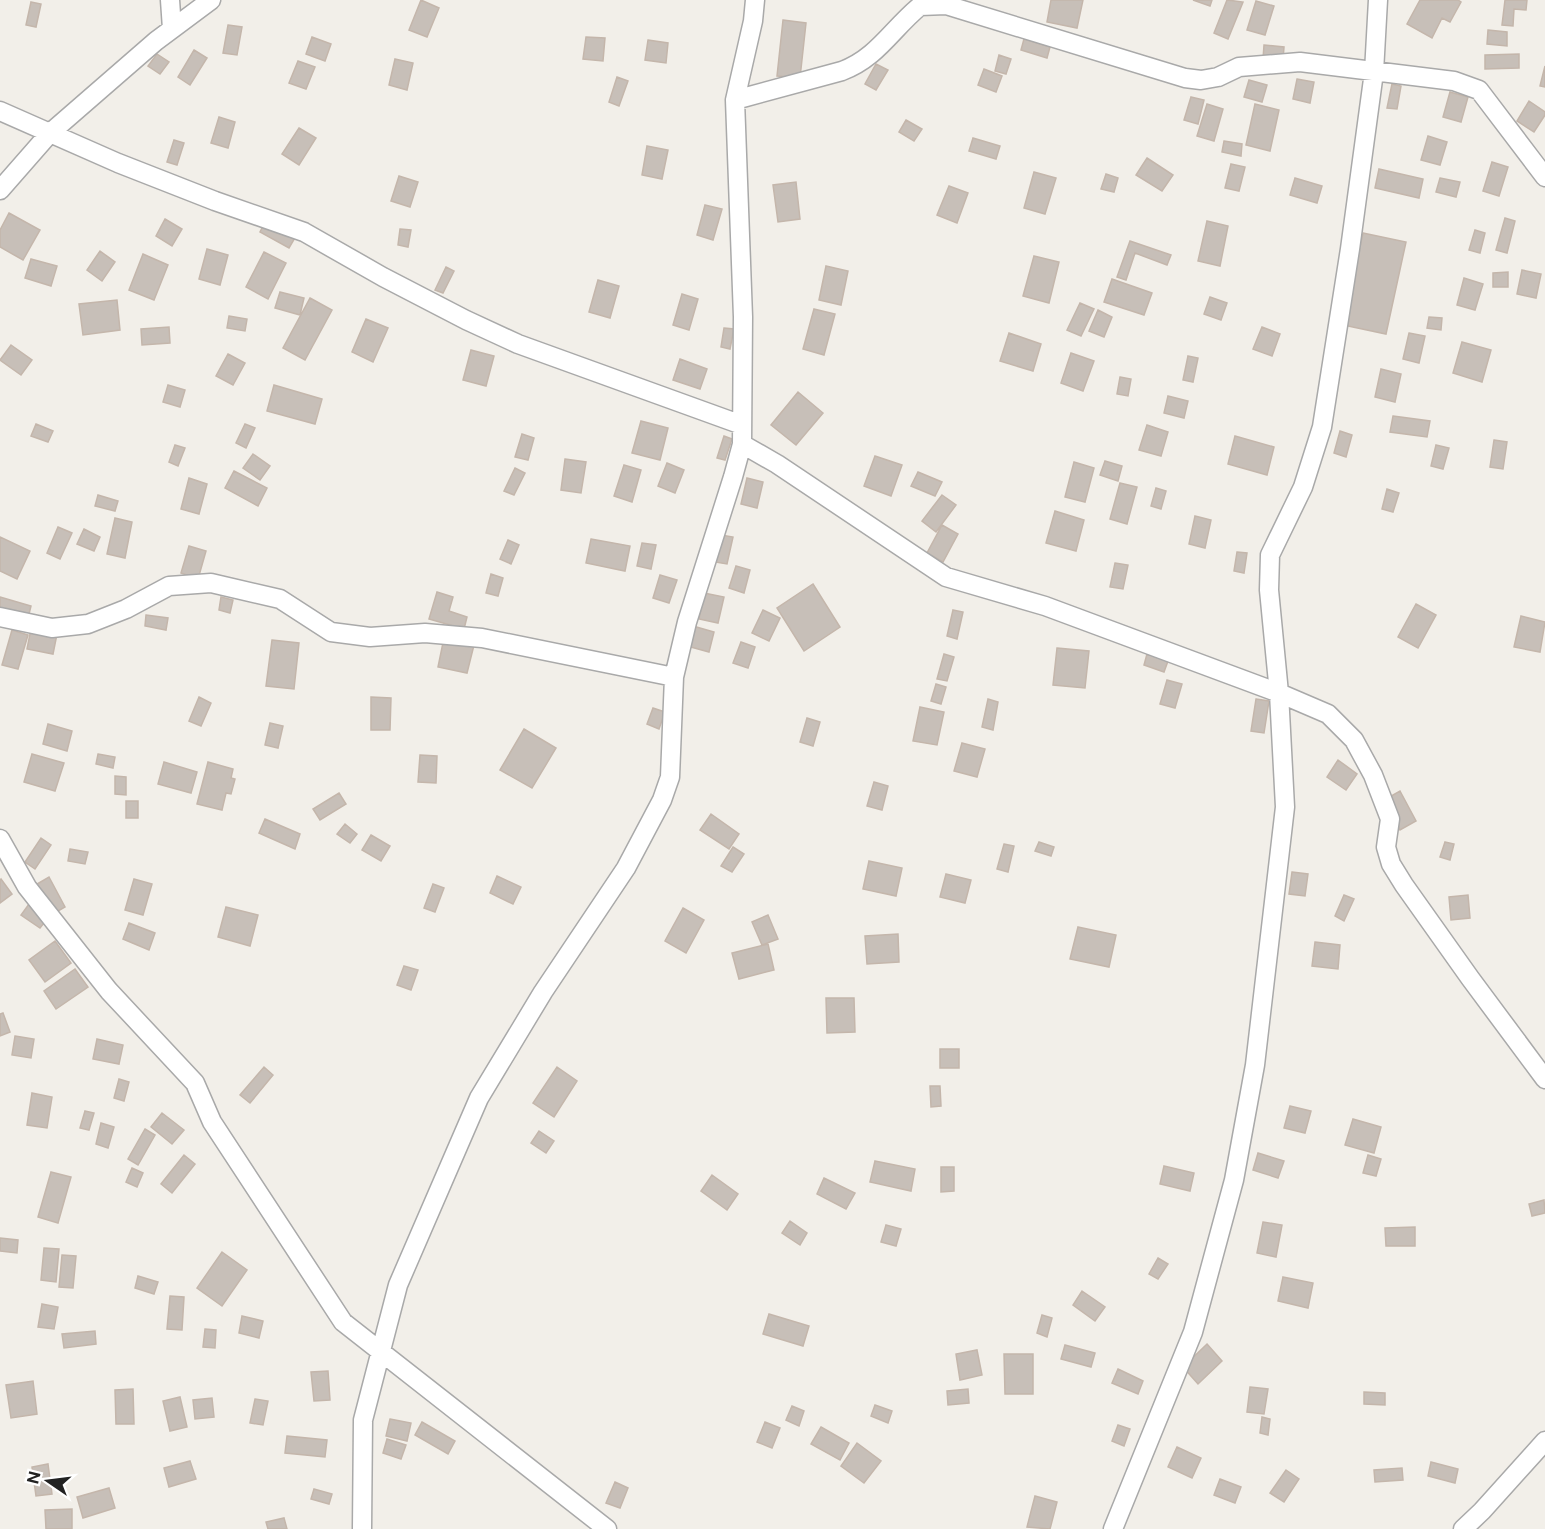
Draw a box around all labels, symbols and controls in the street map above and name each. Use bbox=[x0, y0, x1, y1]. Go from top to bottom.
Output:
north arrow bbox=[18, 1451, 78, 1511]
text: N bbox=[23, 1469, 45, 1486]

